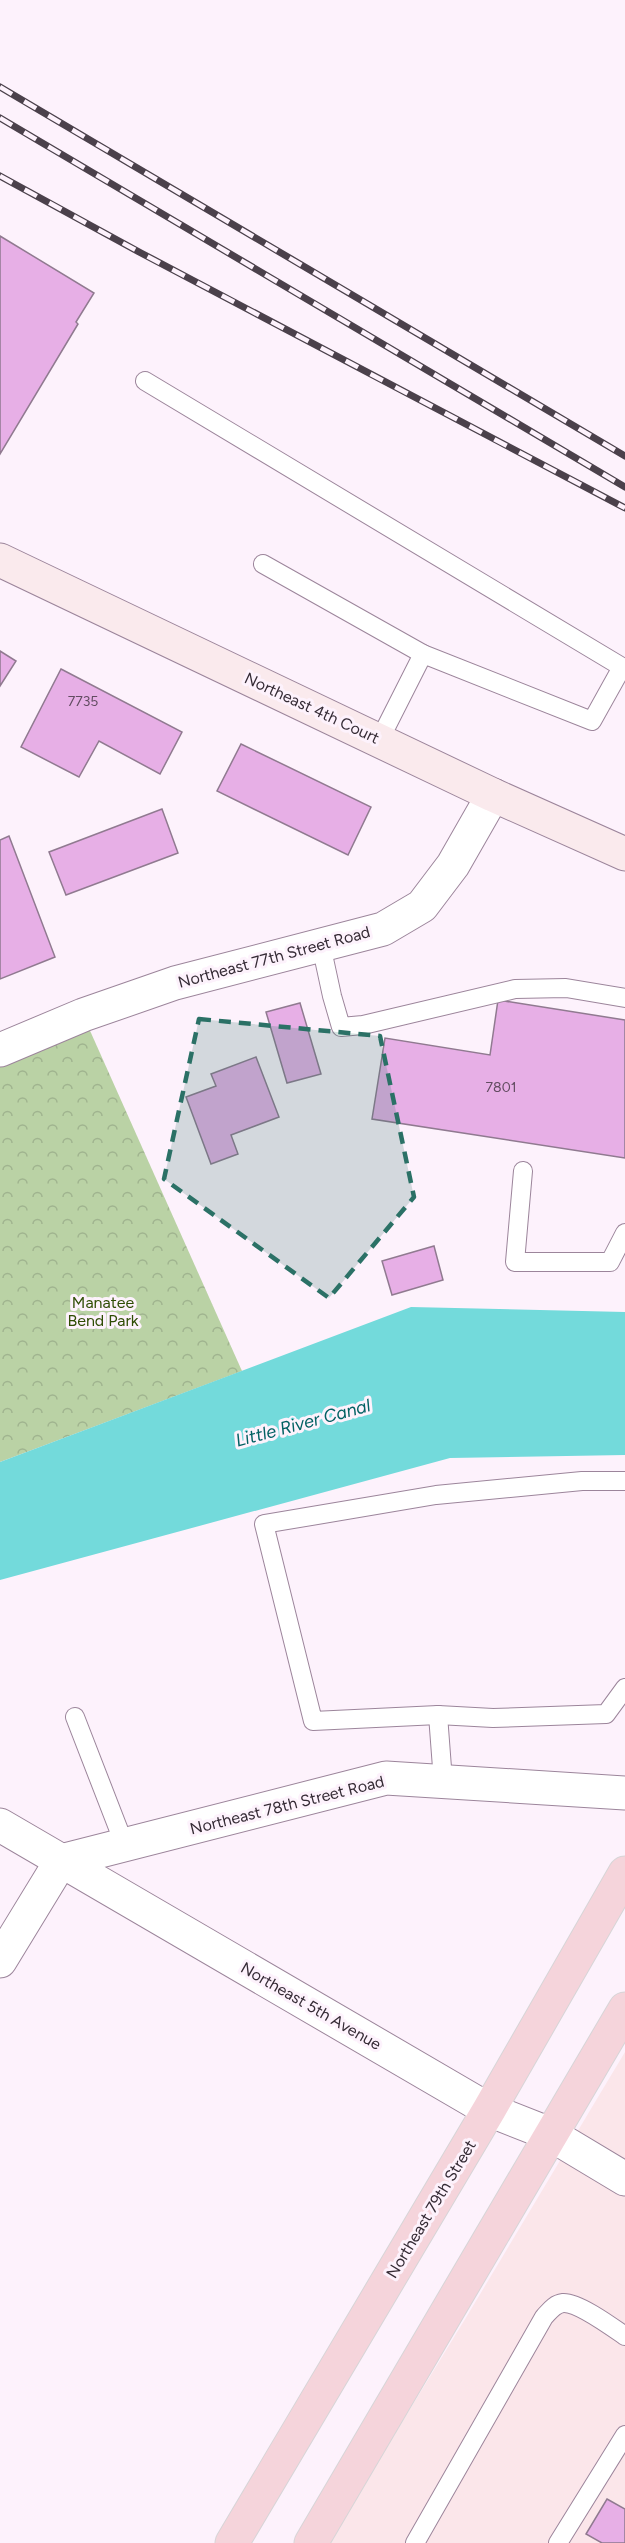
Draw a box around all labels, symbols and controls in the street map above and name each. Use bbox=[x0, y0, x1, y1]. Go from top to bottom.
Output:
street label: Northeast 4th Court bbox=[242, 668, 382, 748]
house number: 7735 bbox=[68, 693, 98, 710]
street label: Northeast 77th Street Road bbox=[176, 922, 372, 992]
house number: 7801 bbox=[486, 1079, 516, 1096]
park label: Manatee Bend Park bbox=[67, 1293, 139, 1330]
water label: Little River Canal bbox=[233, 1394, 374, 1452]
street label: Northeast 78th Street Road bbox=[188, 1772, 386, 1838]
street label: Northeast 5th Avenue bbox=[238, 1958, 385, 2054]
street label: Northeast 79th Street bbox=[382, 2136, 480, 2282]

